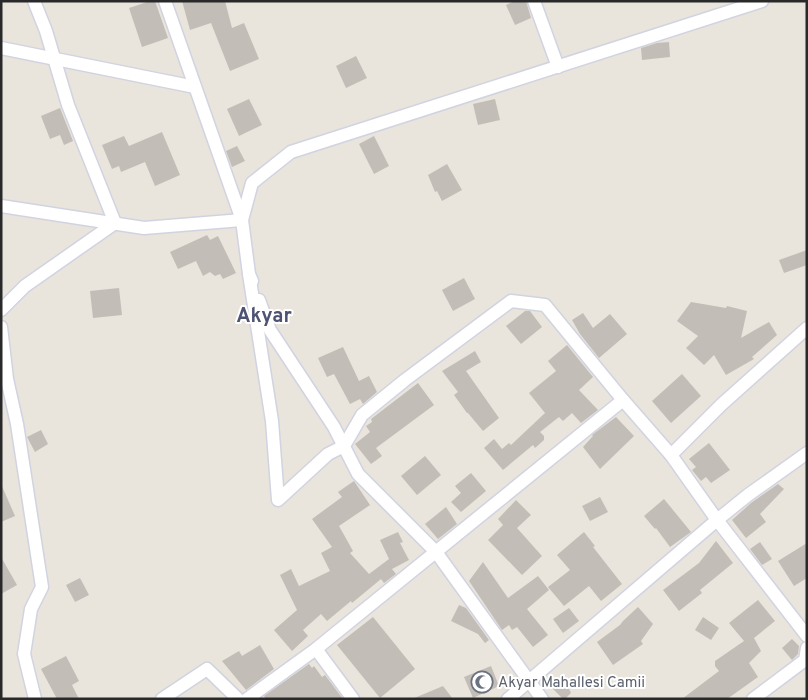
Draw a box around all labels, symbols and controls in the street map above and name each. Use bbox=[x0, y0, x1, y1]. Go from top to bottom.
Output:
district label: Akyar bbox=[236, 304, 293, 330]
mosque icon: Akyar Mahallesi Camii bbox=[470, 670, 494, 694]
place label: Akyar Mahallesi Camii bbox=[498, 674, 645, 693]

